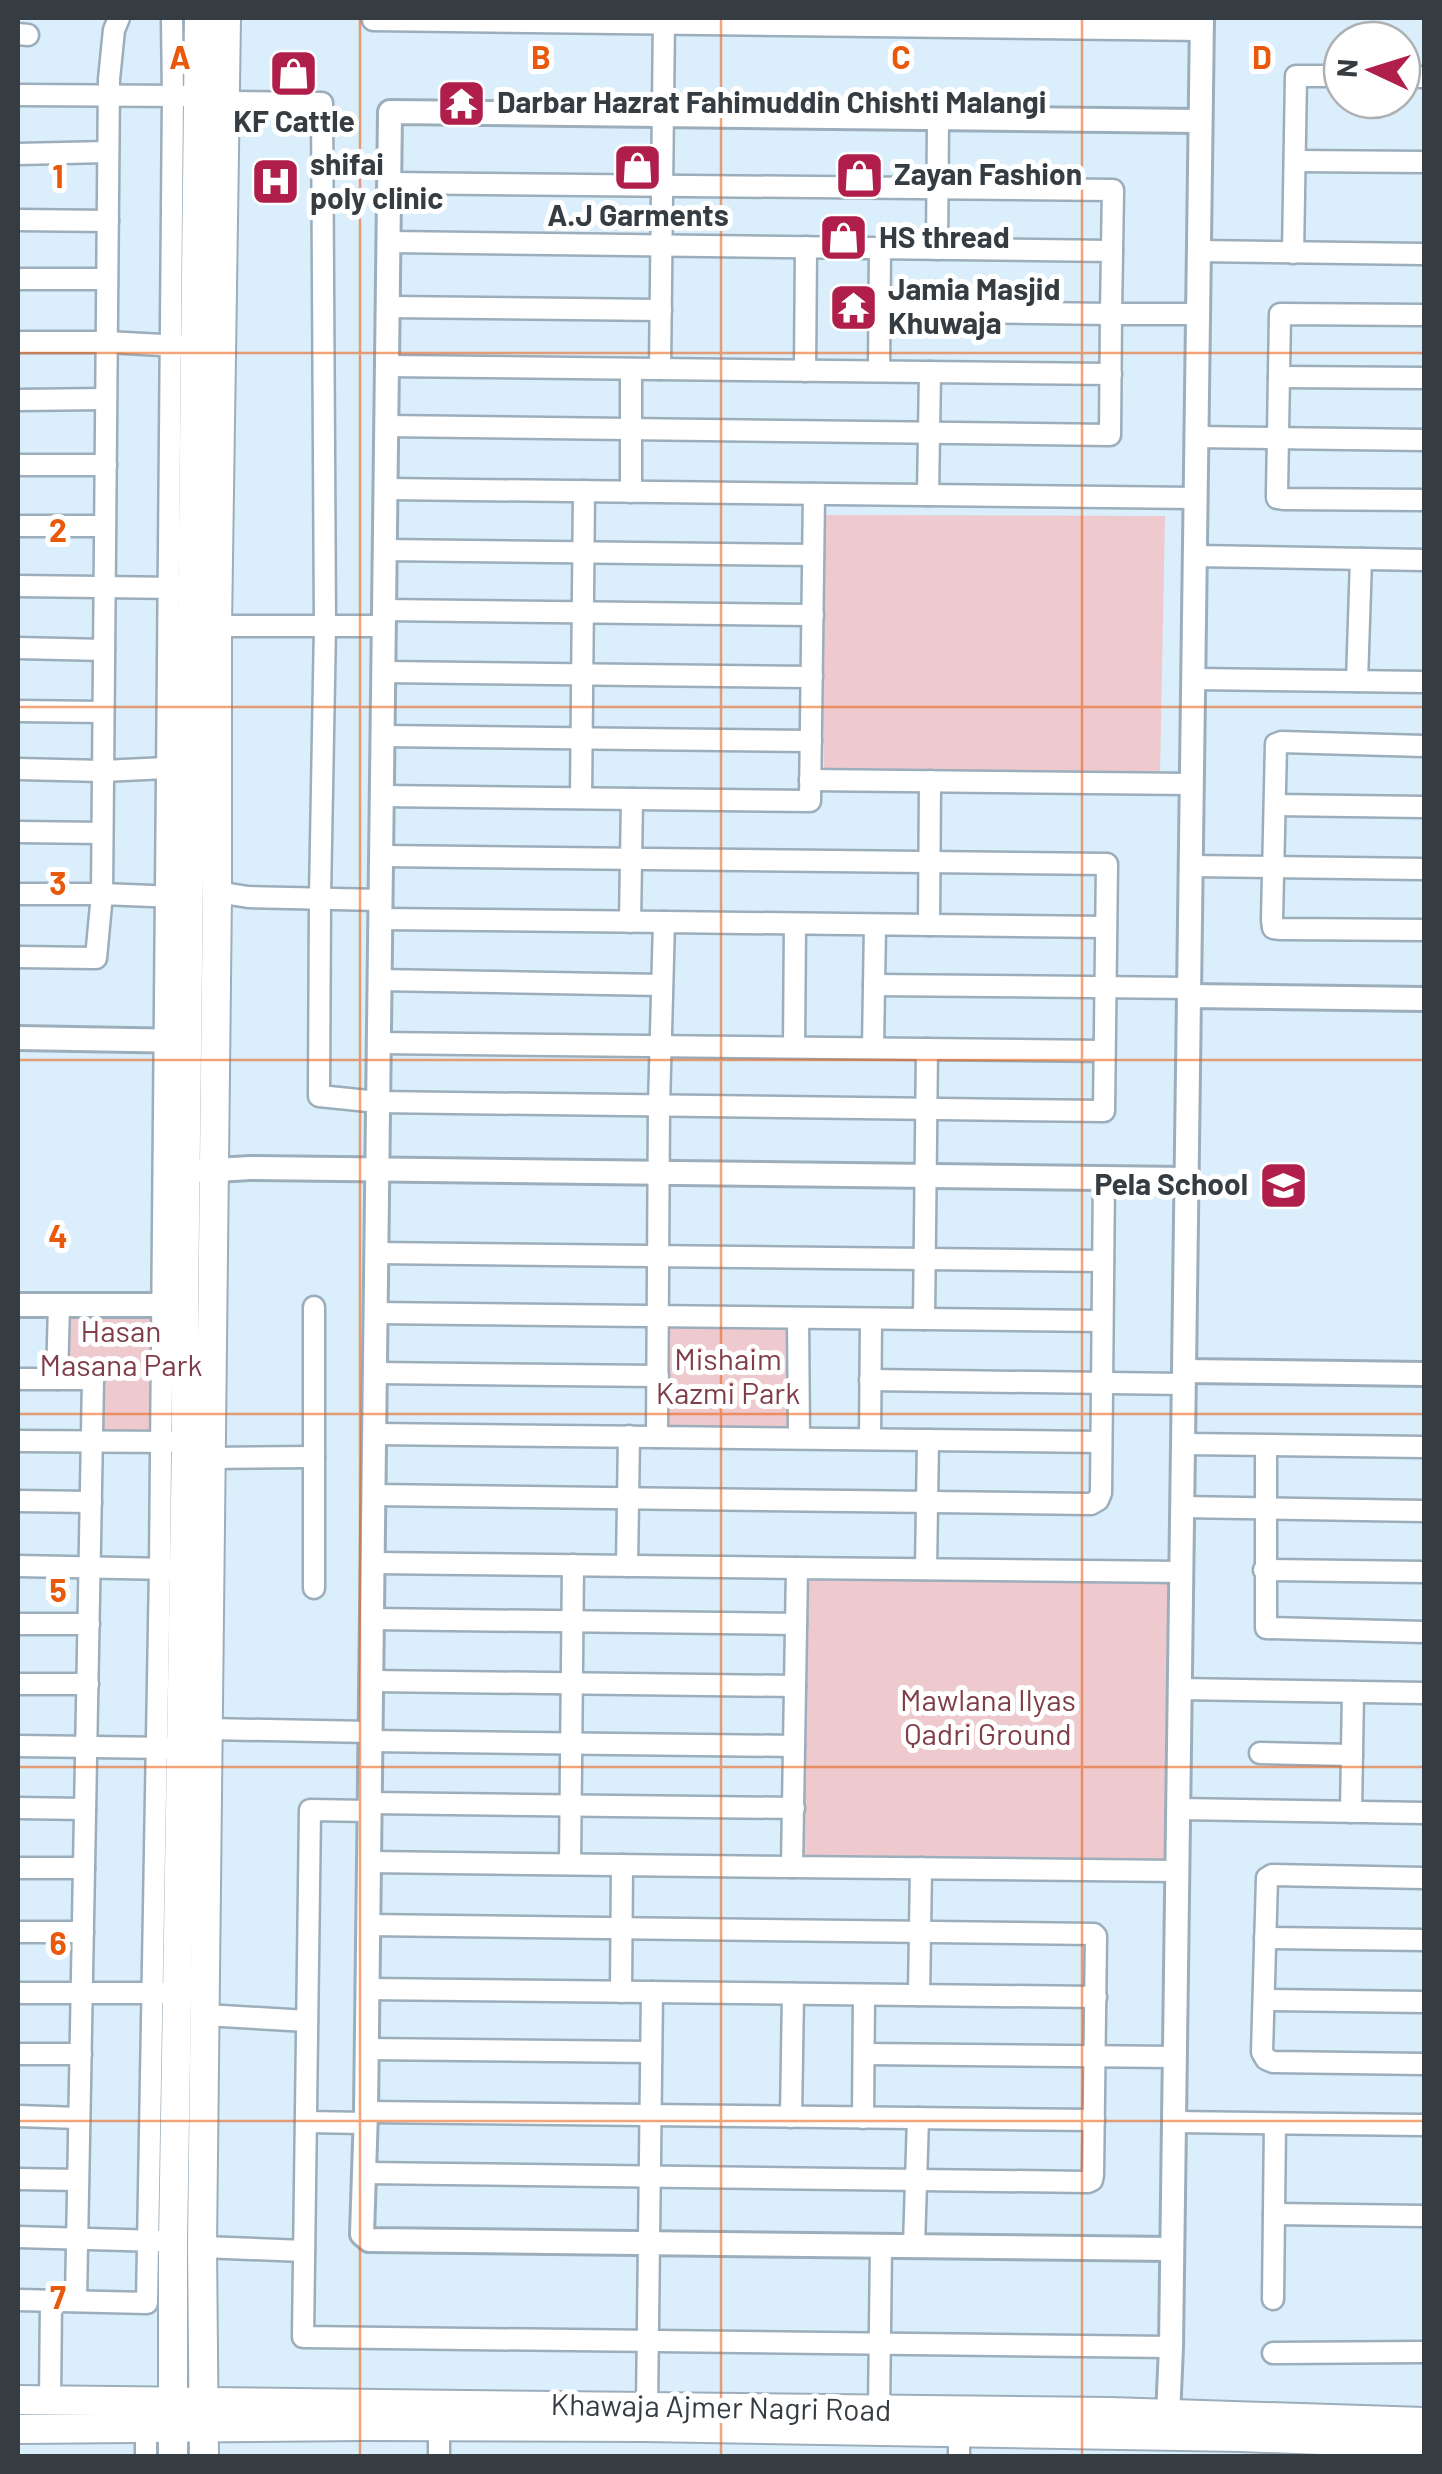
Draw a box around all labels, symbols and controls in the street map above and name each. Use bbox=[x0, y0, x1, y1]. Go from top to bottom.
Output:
north arrow bbox=[1322, 20, 1422, 120]
text: A bbox=[169, 37, 191, 75]
text: B bbox=[531, 37, 551, 75]
text: C bbox=[891, 37, 911, 75]
text: D bbox=[1252, 37, 1272, 75]
shop icon: KF Cattle bbox=[268, 47, 320, 99]
text: N bbox=[1328, 58, 1364, 79]
temple icon: Darbar Hazrat Fahimuddin Chishti Malangi bbox=[436, 77, 488, 129]
place label: Darbar Hazrat Fahimuddin Chishti Malangi bbox=[497, 83, 1046, 119]
place label: KF Cattle bbox=[233, 102, 355, 138]
shop icon: A.J Garments bbox=[612, 141, 664, 193]
place label: shifai poly clinic bbox=[310, 145, 443, 215]
shop icon: Zayan Fashion bbox=[833, 149, 885, 201]
place label: Zayan Fashion bbox=[894, 155, 1082, 191]
text: 1 bbox=[52, 156, 64, 194]
hospital icon: shifai poly clinic bbox=[249, 156, 301, 208]
place label: A.J Garments bbox=[547, 196, 729, 232]
shop icon: HS thread bbox=[818, 212, 870, 264]
place label: HS thread bbox=[879, 218, 1010, 254]
place label: Jamia Masjid Khuwaja bbox=[888, 270, 1060, 340]
temple icon: Jamia Masjid Khuwaja bbox=[827, 281, 879, 333]
text: 2 bbox=[49, 510, 67, 548]
text: 3 bbox=[49, 863, 67, 901]
school or university icon: Pela School bbox=[1257, 1159, 1309, 1211]
place label: Pela School bbox=[1094, 1165, 1248, 1201]
text: 4 bbox=[48, 1216, 68, 1254]
park label: Hasan Masana Park bbox=[40, 1312, 203, 1382]
park label: Mishaim Kazmi Park bbox=[656, 1340, 800, 1410]
text: 5 bbox=[49, 1570, 67, 1608]
park label: Mawlana Ilyas Qadri Ground bbox=[900, 1681, 1076, 1751]
text: 6 bbox=[49, 1923, 67, 1961]
text: 7 bbox=[50, 2277, 66, 2315]
street label: Khawaja Ajmer Nagri Road bbox=[550, 2385, 892, 2427]

